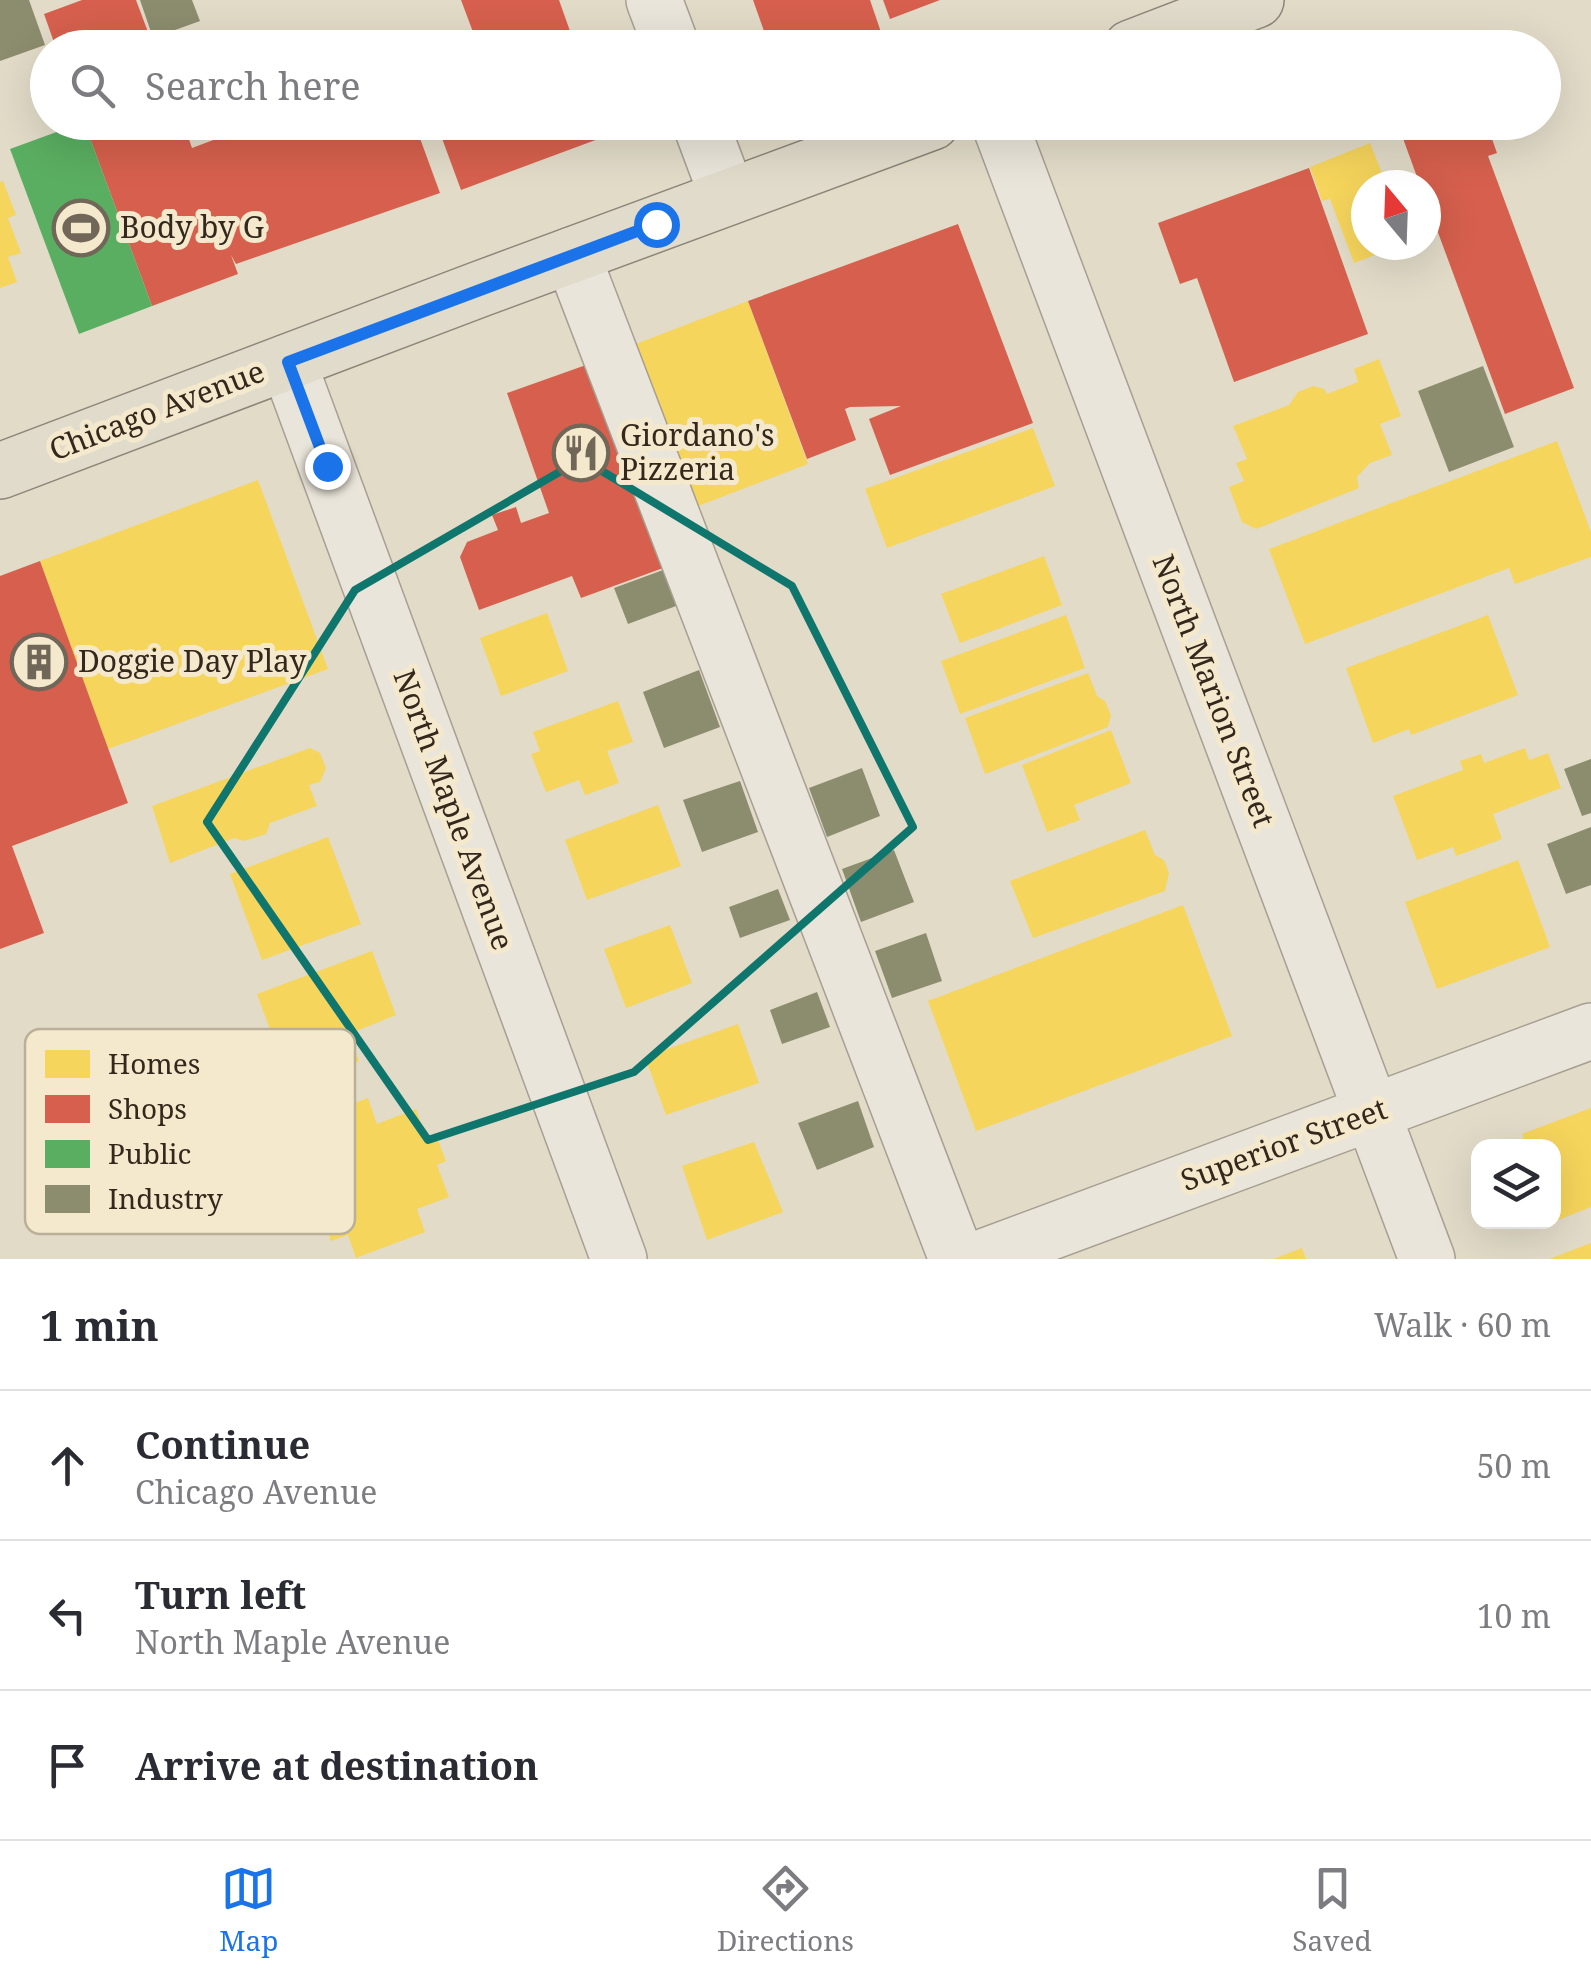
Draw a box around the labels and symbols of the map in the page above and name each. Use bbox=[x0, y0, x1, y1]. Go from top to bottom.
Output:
north arrow bbox=[1351, 170, 1441, 260]
sports icon: Body by G bbox=[51, 198, 111, 258]
route start bbox=[634, 202, 680, 248]
place label: Body by G bbox=[120, 206, 264, 247]
street label: Chicago Avenue bbox=[43, 350, 270, 469]
place label: Giordano's Pizzeria bbox=[620, 414, 775, 489]
restaurant icon: Giordano's Pizzeria bbox=[551, 423, 611, 483]
route end bbox=[305, 444, 351, 490]
street label: North Marion Street bbox=[1144, 548, 1285, 833]
building icon: Doggie Day Play bbox=[9, 632, 69, 692]
place label: Doggie Day Play bbox=[78, 640, 306, 681]
street label: North Maple Avenue bbox=[385, 664, 524, 955]
legend bbox=[25, 1029, 355, 1234]
text: Homes bbox=[108, 1044, 200, 1082]
street label: Superior Street bbox=[1175, 1087, 1392, 1200]
text: Shops bbox=[108, 1089, 187, 1127]
text: Public bbox=[108, 1134, 191, 1172]
text: Industry bbox=[108, 1179, 223, 1217]

